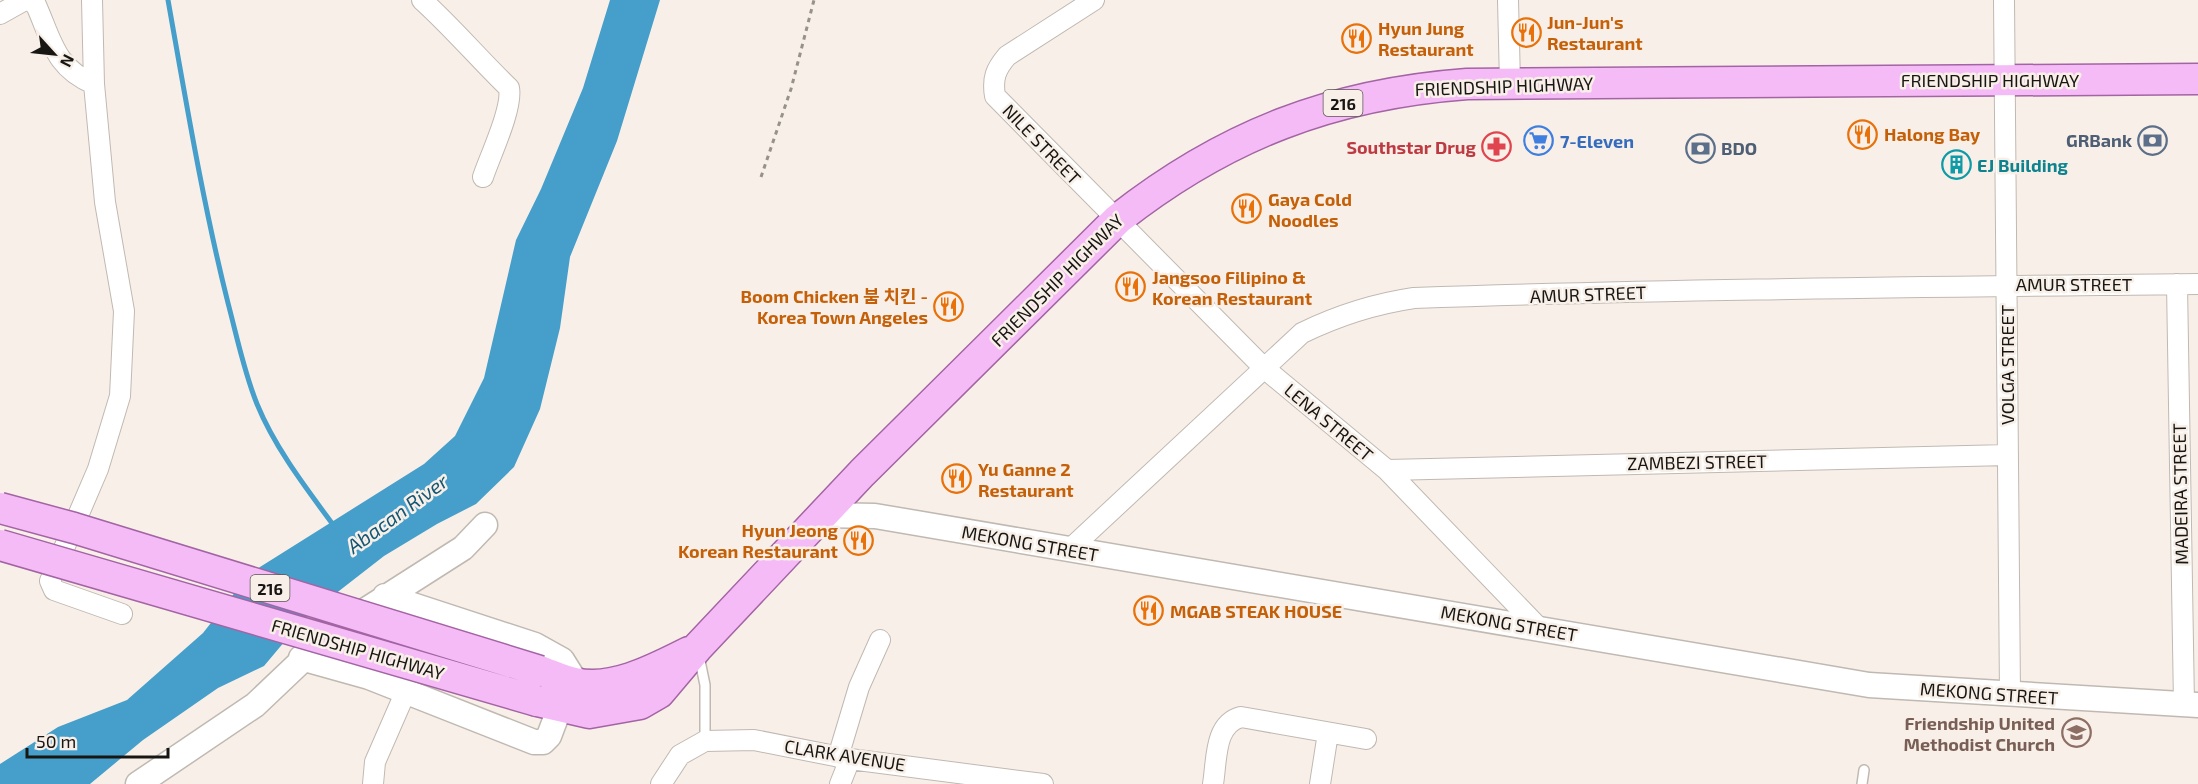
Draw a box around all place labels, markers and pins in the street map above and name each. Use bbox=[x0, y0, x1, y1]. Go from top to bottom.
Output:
place label: Jun-Jun's Restaurant bbox=[1547, 11, 1643, 54]
restaurant icon: Jun-Jun's Restaurant bbox=[1510, 16, 1542, 48]
place label: Hyun Jung Restaurant bbox=[1378, 17, 1474, 60]
restaurant icon: Hyun Jung Restaurant bbox=[1341, 22, 1373, 54]
restaurant icon: Halong Bay bbox=[1847, 118, 1879, 150]
place label: Halong Bay bbox=[1884, 123, 1981, 145]
bank icon: GRBank bbox=[2137, 124, 2169, 156]
supermarket icon: 7-Eleven bbox=[1523, 125, 1555, 157]
place label: GRBank bbox=[2066, 129, 2132, 151]
place label: 7-Eleven bbox=[1560, 130, 1634, 152]
pharmacy icon: Southstar Drug bbox=[1481, 131, 1513, 163]
bank icon: BDO bbox=[1684, 132, 1716, 164]
place label: Southstar Drug bbox=[1346, 136, 1477, 158]
place label: BDO bbox=[1721, 137, 1757, 159]
building icon: EJ Building bbox=[1940, 149, 1972, 181]
place label: EJ Building bbox=[1977, 154, 2069, 176]
place label: Gaya Cold Noodles bbox=[1268, 188, 1352, 231]
restaurant icon: Gaya Cold Noodles bbox=[1231, 193, 1263, 225]
place label: Jangsoo Filipino & Korean Restaurant bbox=[1152, 266, 1313, 309]
restaurant icon: Jangsoo Filipino & Korean Restaurant bbox=[1115, 271, 1147, 303]
place label: Boom Chicken 붐 치킨 - Korea Town Angeles bbox=[740, 285, 928, 328]
restaurant icon: Boom Chicken 붐 치킨 - Korea Town Angeles bbox=[933, 290, 965, 322]
place label: Yu Ganne 2 Restaurant bbox=[978, 458, 1074, 501]
restaurant icon: Yu Ganne 2 Restaurant bbox=[941, 463, 973, 495]
place label: Hyun Jeong Korean Restaurant bbox=[678, 519, 839, 562]
restaurant icon: Hyun Jeong Korean Restaurant bbox=[843, 524, 875, 556]
restaurant icon: MGAB STEAK HOUSE bbox=[1133, 595, 1165, 627]
place label: MGAB STEAK HOUSE bbox=[1170, 600, 1342, 622]
place label: Friendship United Methodist Church bbox=[1903, 712, 2055, 755]
school or university icon: Friendship United Methodist Church bbox=[2060, 717, 2092, 749]

